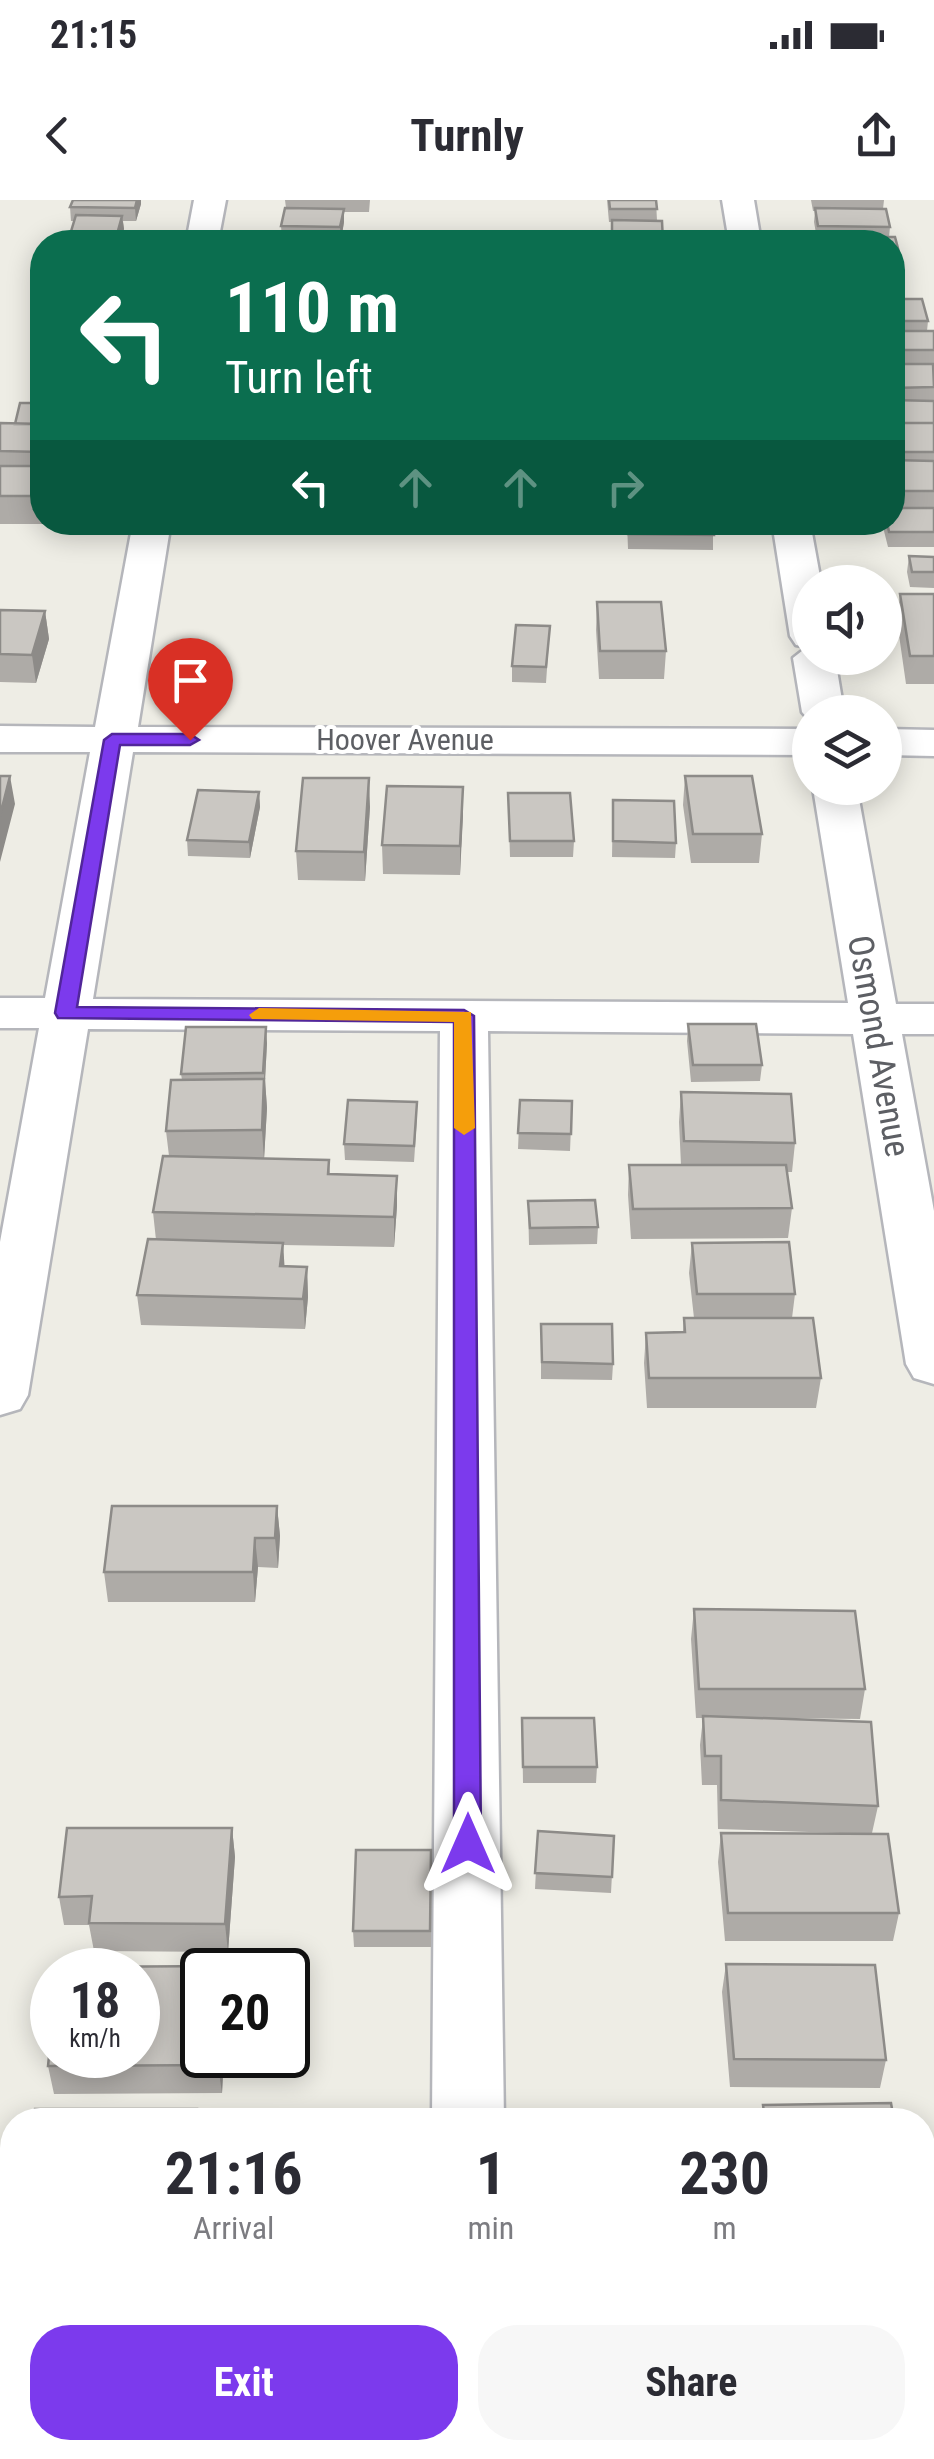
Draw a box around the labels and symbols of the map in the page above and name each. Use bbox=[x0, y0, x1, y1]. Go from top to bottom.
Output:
pin bbox=[148, 638, 233, 741]
street label: Hoover Avenue bbox=[316, 722, 494, 757]
street label: Osmond Avenue bbox=[839, 932, 918, 1160]
position arrow bbox=[416, 1792, 520, 1896]
speed limit sign: 20 bbox=[180, 1948, 310, 2078]

